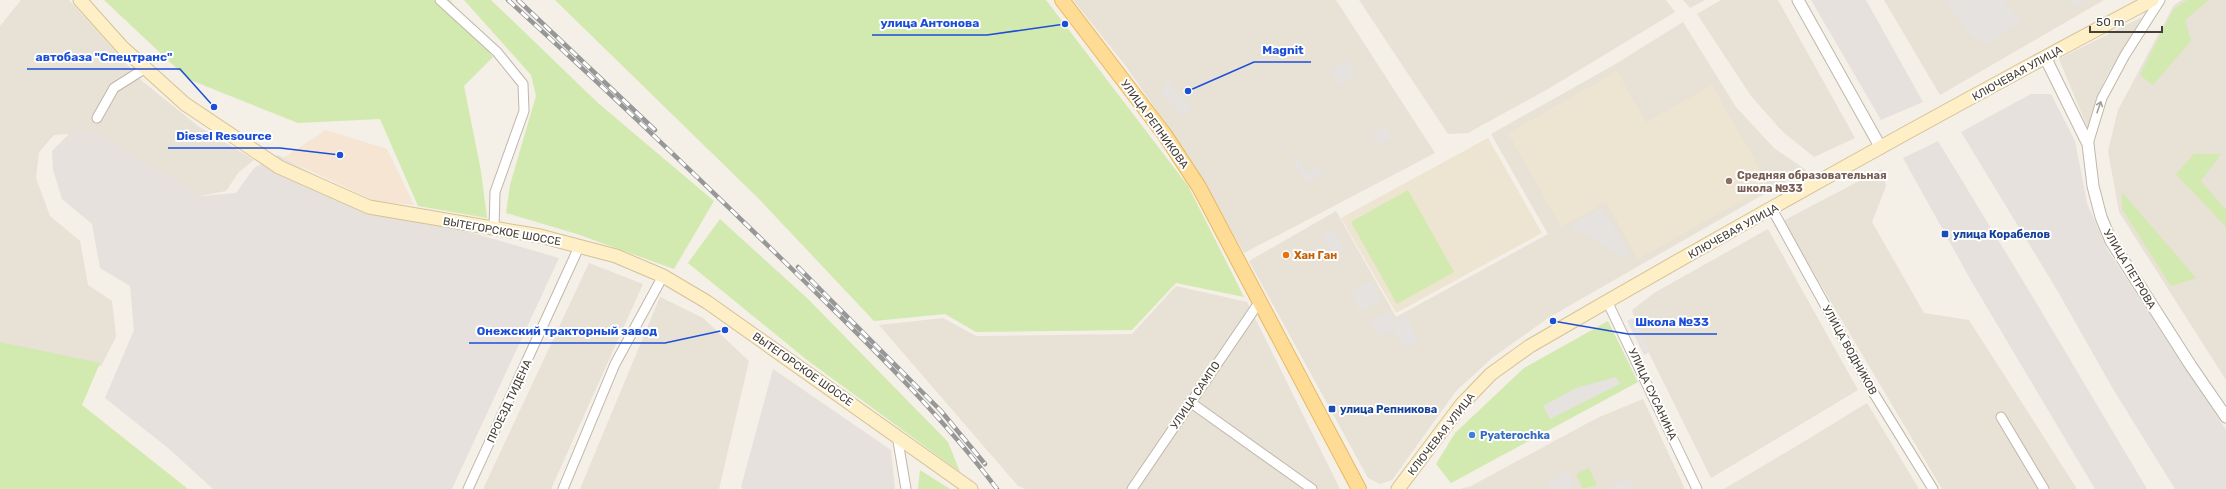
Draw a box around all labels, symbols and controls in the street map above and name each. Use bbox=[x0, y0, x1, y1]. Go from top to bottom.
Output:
scale bar bbox=[2090, 8, 2162, 34]
callout: улица Антонова bbox=[872, 11, 987, 35]
text: 50 m bbox=[2096, 15, 2124, 29]
text: улица Антонова bbox=[881, 16, 979, 30]
callout: Magnit bbox=[1254, 38, 1311, 62]
text: Magnit bbox=[1262, 43, 1304, 57]
street label: КЛЮЧЕВАЯ УЛИЦА bbox=[1970, 43, 2065, 104]
callout: автобаза "Спецтранс" bbox=[27, 45, 180, 69]
text: автобаза "Спецтранс" bbox=[36, 50, 172, 64]
street label: УЛИЦА РЕПНИКОВА bbox=[1118, 77, 1192, 172]
one-way arrow bbox=[2096, 100, 2103, 113]
callout: Diesel Resource bbox=[168, 124, 280, 148]
text: Diesel Resource bbox=[176, 129, 272, 143]
place label: Средняя образовательная школа №33 bbox=[1737, 169, 1887, 195]
marker: Средняя образовательная школа №33 bbox=[1724, 176, 1734, 186]
street label: КЛЮЧЕВАЯ УЛИЦА bbox=[1686, 201, 1781, 262]
street label: ВЫТЕГОРСКОЕ ШОССЕ bbox=[442, 215, 562, 248]
street label: УЛИЦА ПЕТРОВА bbox=[2101, 227, 2159, 312]
place label: улица Корабелов bbox=[1953, 228, 2050, 241]
marker: улица Корабелов bbox=[1940, 229, 1950, 239]
place label: Хан Ган bbox=[1294, 249, 1337, 262]
marker: Хан Ган bbox=[1281, 250, 1291, 260]
street label: УЛИЦА ВОДНИКОВ bbox=[1820, 303, 1880, 397]
callout: Школа №33 bbox=[1628, 310, 1717, 334]
text: Школа №33 bbox=[1635, 315, 1709, 329]
callout: Онежский тракторный завод bbox=[469, 319, 665, 343]
text: Онежский тракторный завод bbox=[477, 324, 657, 338]
street label: ВЫТЕГОРСКОЕ ШОССЕ bbox=[750, 330, 856, 409]
street label: УЛИЦА СУСАНИНА bbox=[1626, 346, 1680, 443]
street label: ПРОЕЗД ТИДЕНА bbox=[484, 357, 535, 445]
street label: УЛИЦА САМПО bbox=[1168, 359, 1223, 432]
street label: КЛЮЧЕВАЯ УЛИЦА bbox=[1405, 390, 1478, 478]
place label: улица Репникова bbox=[1340, 403, 1437, 416]
marker: улица Репникова bbox=[1327, 404, 1337, 414]
place label: Pyaterochka bbox=[1480, 429, 1550, 442]
marker: Pyaterochka bbox=[1467, 430, 1477, 440]

